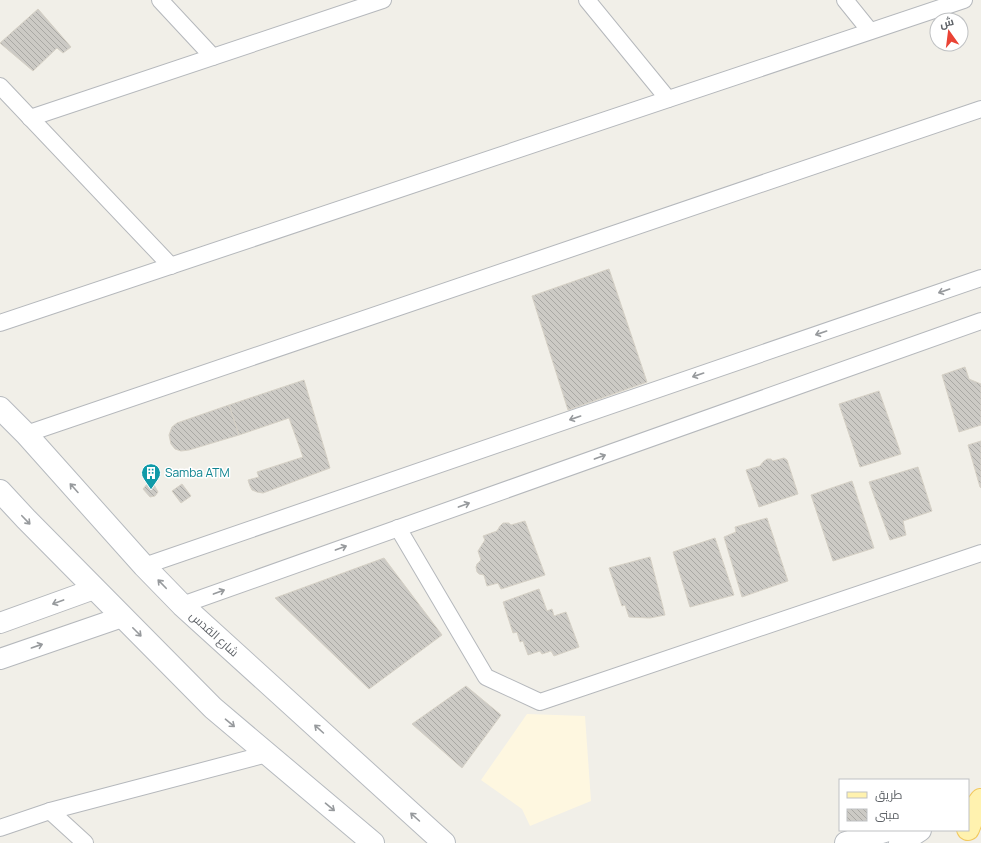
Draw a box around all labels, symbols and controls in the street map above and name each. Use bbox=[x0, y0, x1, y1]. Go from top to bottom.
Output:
north arrow bbox=[929, 12, 969, 52]
text: ش bbox=[938, 13, 955, 31]
one-way arrow bbox=[938, 288, 951, 295]
one-way arrow bbox=[816, 330, 828, 338]
one-way arrow bbox=[693, 372, 705, 380]
one-way arrow bbox=[570, 414, 582, 422]
one-way arrow bbox=[593, 452, 605, 460]
building icon: Samba ATM bbox=[140, 462, 162, 490]
place label: Samba ATM bbox=[165, 464, 230, 481]
one-way arrow bbox=[70, 483, 79, 493]
one-way arrow bbox=[457, 501, 470, 508]
one-way arrow bbox=[22, 515, 31, 525]
one-way arrow bbox=[335, 544, 347, 552]
one-way arrow bbox=[157, 579, 167, 589]
one-way arrow bbox=[212, 588, 225, 595]
one-way arrow bbox=[52, 599, 64, 607]
street label: شارع القدس bbox=[186, 607, 243, 660]
one-way arrow bbox=[132, 627, 142, 637]
one-way arrow bbox=[31, 642, 43, 650]
one-way arrow bbox=[225, 719, 236, 728]
one-way arrow bbox=[314, 725, 324, 734]
legend bbox=[839, 779, 969, 831]
text: طريق bbox=[875, 786, 903, 803]
one-way arrow bbox=[324, 802, 335, 811]
text: مبنى bbox=[875, 806, 900, 823]
one-way arrow bbox=[410, 812, 420, 821]

